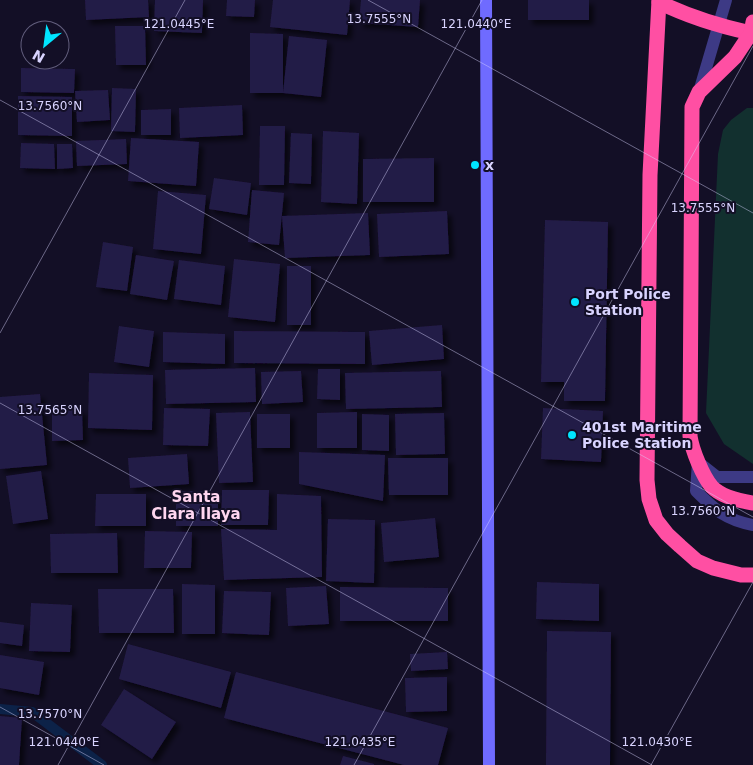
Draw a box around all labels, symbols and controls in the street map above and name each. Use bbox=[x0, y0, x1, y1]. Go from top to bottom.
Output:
text: 13.7555°N bbox=[347, 12, 411, 26]
text: 121.0445°E bbox=[144, 17, 214, 31]
text: 121.0440°E bbox=[441, 17, 511, 31]
north arrow bbox=[20, 20, 70, 70]
text: N bbox=[30, 47, 48, 66]
text: 13.7560°N bbox=[18, 99, 82, 113]
place label: x bbox=[485, 157, 494, 173]
marker: x bbox=[469, 159, 481, 171]
text: 13.7555°N bbox=[671, 201, 735, 215]
place label: Port Police Station bbox=[585, 286, 671, 318]
marker: Port Police Station bbox=[569, 296, 581, 308]
text: 13.7565°N bbox=[18, 403, 82, 417]
place label: 401st Maritime Police Station bbox=[582, 419, 702, 451]
marker: 401st Maritime Police Station bbox=[566, 429, 578, 441]
district label: Santa Clara Ilaya bbox=[151, 488, 241, 523]
text: 13.7560°N bbox=[671, 504, 735, 518]
text: 13.7570°N bbox=[18, 707, 82, 721]
text: 121.0440°E bbox=[29, 735, 99, 749]
text: 121.0435°E bbox=[325, 735, 395, 749]
text: 121.0430°E bbox=[622, 735, 692, 749]

